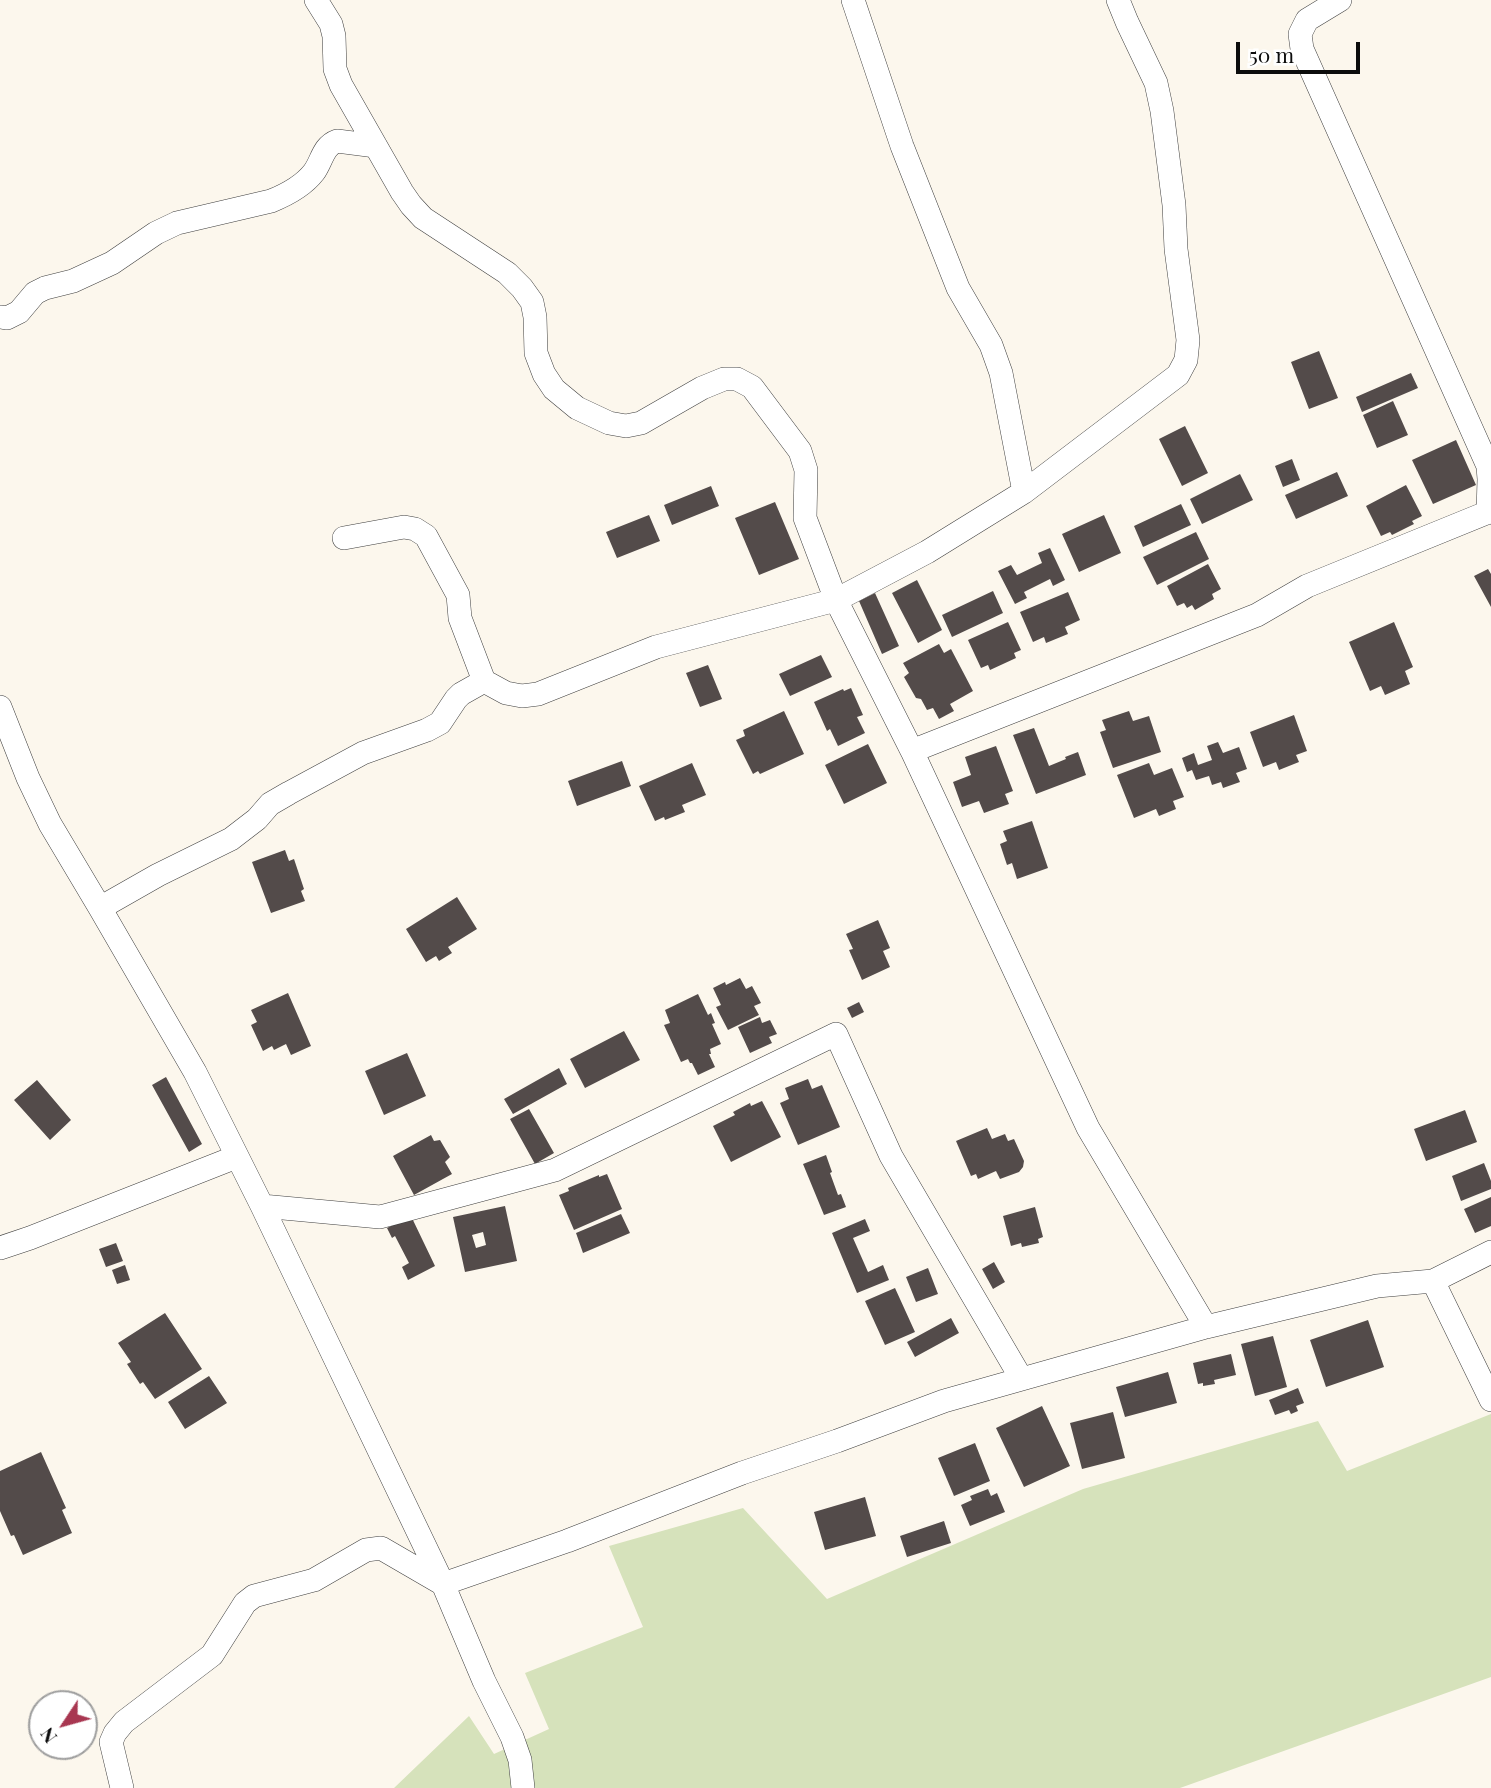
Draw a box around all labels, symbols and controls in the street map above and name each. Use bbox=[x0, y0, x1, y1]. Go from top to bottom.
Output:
scale bar bbox=[1239, 28, 1363, 72]
text: 50 m bbox=[1249, 40, 1294, 68]
north arrow bbox=[28, 1690, 98, 1760]
text: N bbox=[33, 1723, 62, 1749]

